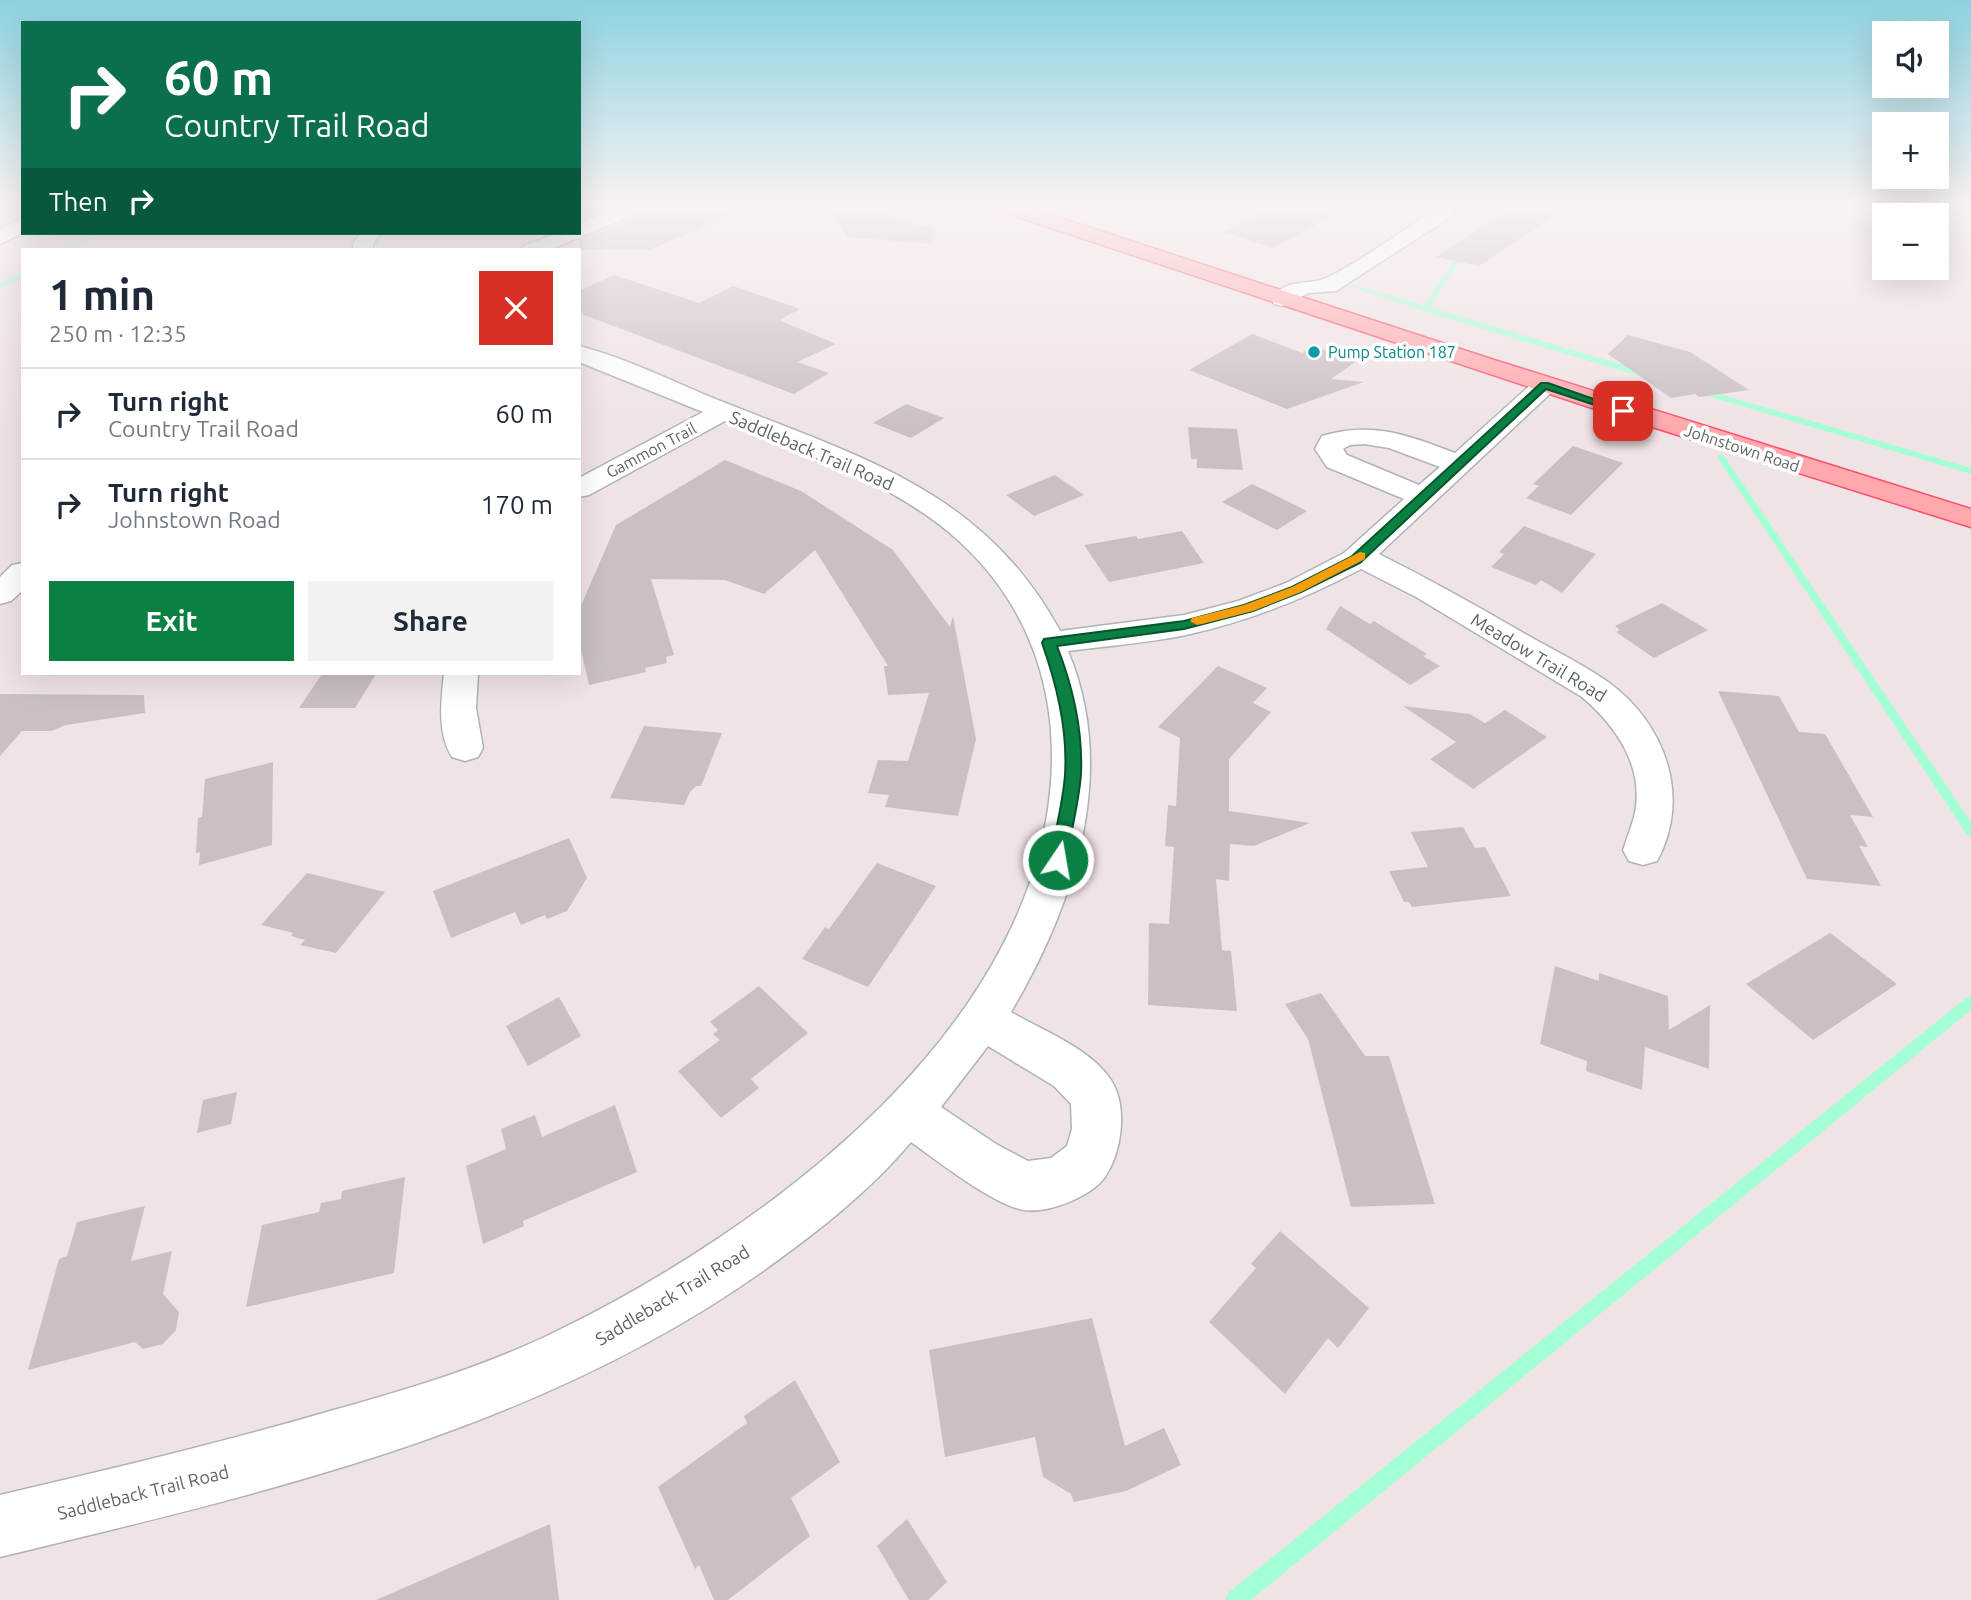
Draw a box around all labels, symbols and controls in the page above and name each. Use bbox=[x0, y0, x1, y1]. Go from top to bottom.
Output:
map controls bbox=[1872, 21, 1949, 280]
button: sound bbox=[1872, 21, 1949, 98]
icon: right bbox=[49, 49, 140, 140]
text: 60 m bbox=[164, 49, 273, 104]
text: Country Trail Road bbox=[164, 107, 430, 143]
button: + bbox=[1872, 112, 1949, 189]
icon: right bbox=[122, 182, 160, 220]
text: Then bbox=[49, 187, 108, 216]
button: − bbox=[1872, 203, 1949, 280]
text: 1 min bbox=[49, 271, 155, 318]
button: close bbox=[479, 271, 553, 345]
text: 250 m · 12:35 bbox=[49, 321, 187, 346]
place label: Pump Station 187 bbox=[1328, 343, 1456, 361]
marker: Pump Station 187 bbox=[1306, 344, 1322, 360]
pin bbox=[1593, 381, 1653, 441]
text: Turn right bbox=[108, 387, 229, 416]
icon: arrive bbox=[1604, 392, 1642, 430]
icon: right bbox=[49, 395, 87, 433]
text: 60 m bbox=[495, 399, 553, 428]
street label: Saddleback Trail Road bbox=[727, 406, 897, 494]
text: Country Trail Road bbox=[108, 416, 299, 441]
street label: Gammon Trail bbox=[603, 419, 699, 481]
street label: Johnstown Road bbox=[1682, 421, 1802, 475]
text: Turn right bbox=[108, 478, 229, 507]
icon: right bbox=[49, 486, 87, 524]
text: 170 m bbox=[481, 490, 553, 519]
text: Johnstown Road bbox=[108, 507, 281, 532]
button: Exit bbox=[49, 581, 294, 661]
button: Share bbox=[308, 581, 553, 661]
street label: Meadow Trail Road bbox=[1468, 609, 1610, 705]
position arrow bbox=[1021, 823, 1095, 897]
street label: Saddleback Trail Road bbox=[591, 1241, 753, 1349]
street label: Saddleback Trail Road bbox=[55, 1461, 231, 1523]

